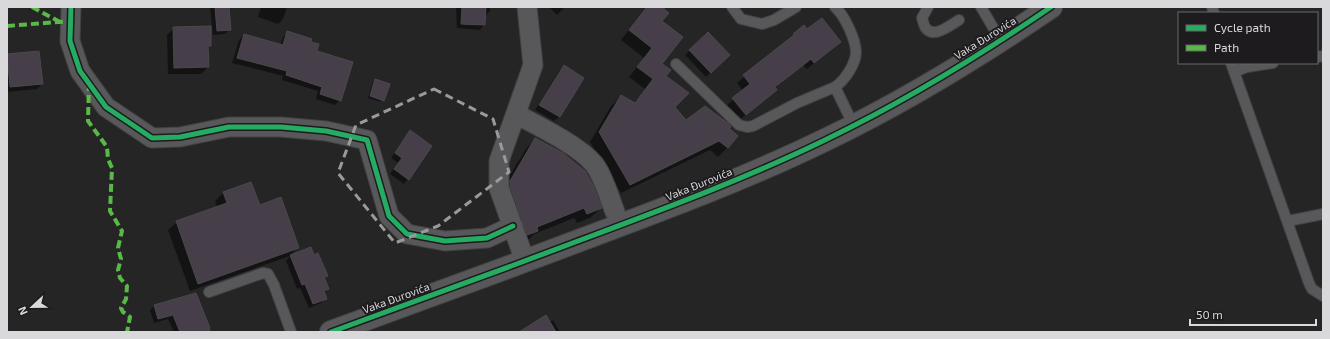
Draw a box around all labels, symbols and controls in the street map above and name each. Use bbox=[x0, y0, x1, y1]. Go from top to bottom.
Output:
legend bbox=[1178, 12, 1318, 64]
street label: Vaka Đurovića bbox=[951, 13, 1018, 62]
text: Cycle path bbox=[1214, 20, 1271, 34]
text: Path bbox=[1214, 40, 1239, 54]
street label: Vaka Đurovića bbox=[664, 164, 734, 203]
street label: Vaka Đurovića bbox=[360, 279, 431, 316]
north arrow bbox=[12, 287, 52, 327]
scale bar bbox=[1190, 301, 1316, 327]
text: N bbox=[15, 305, 30, 317]
text: 50 m bbox=[1196, 307, 1223, 321]

